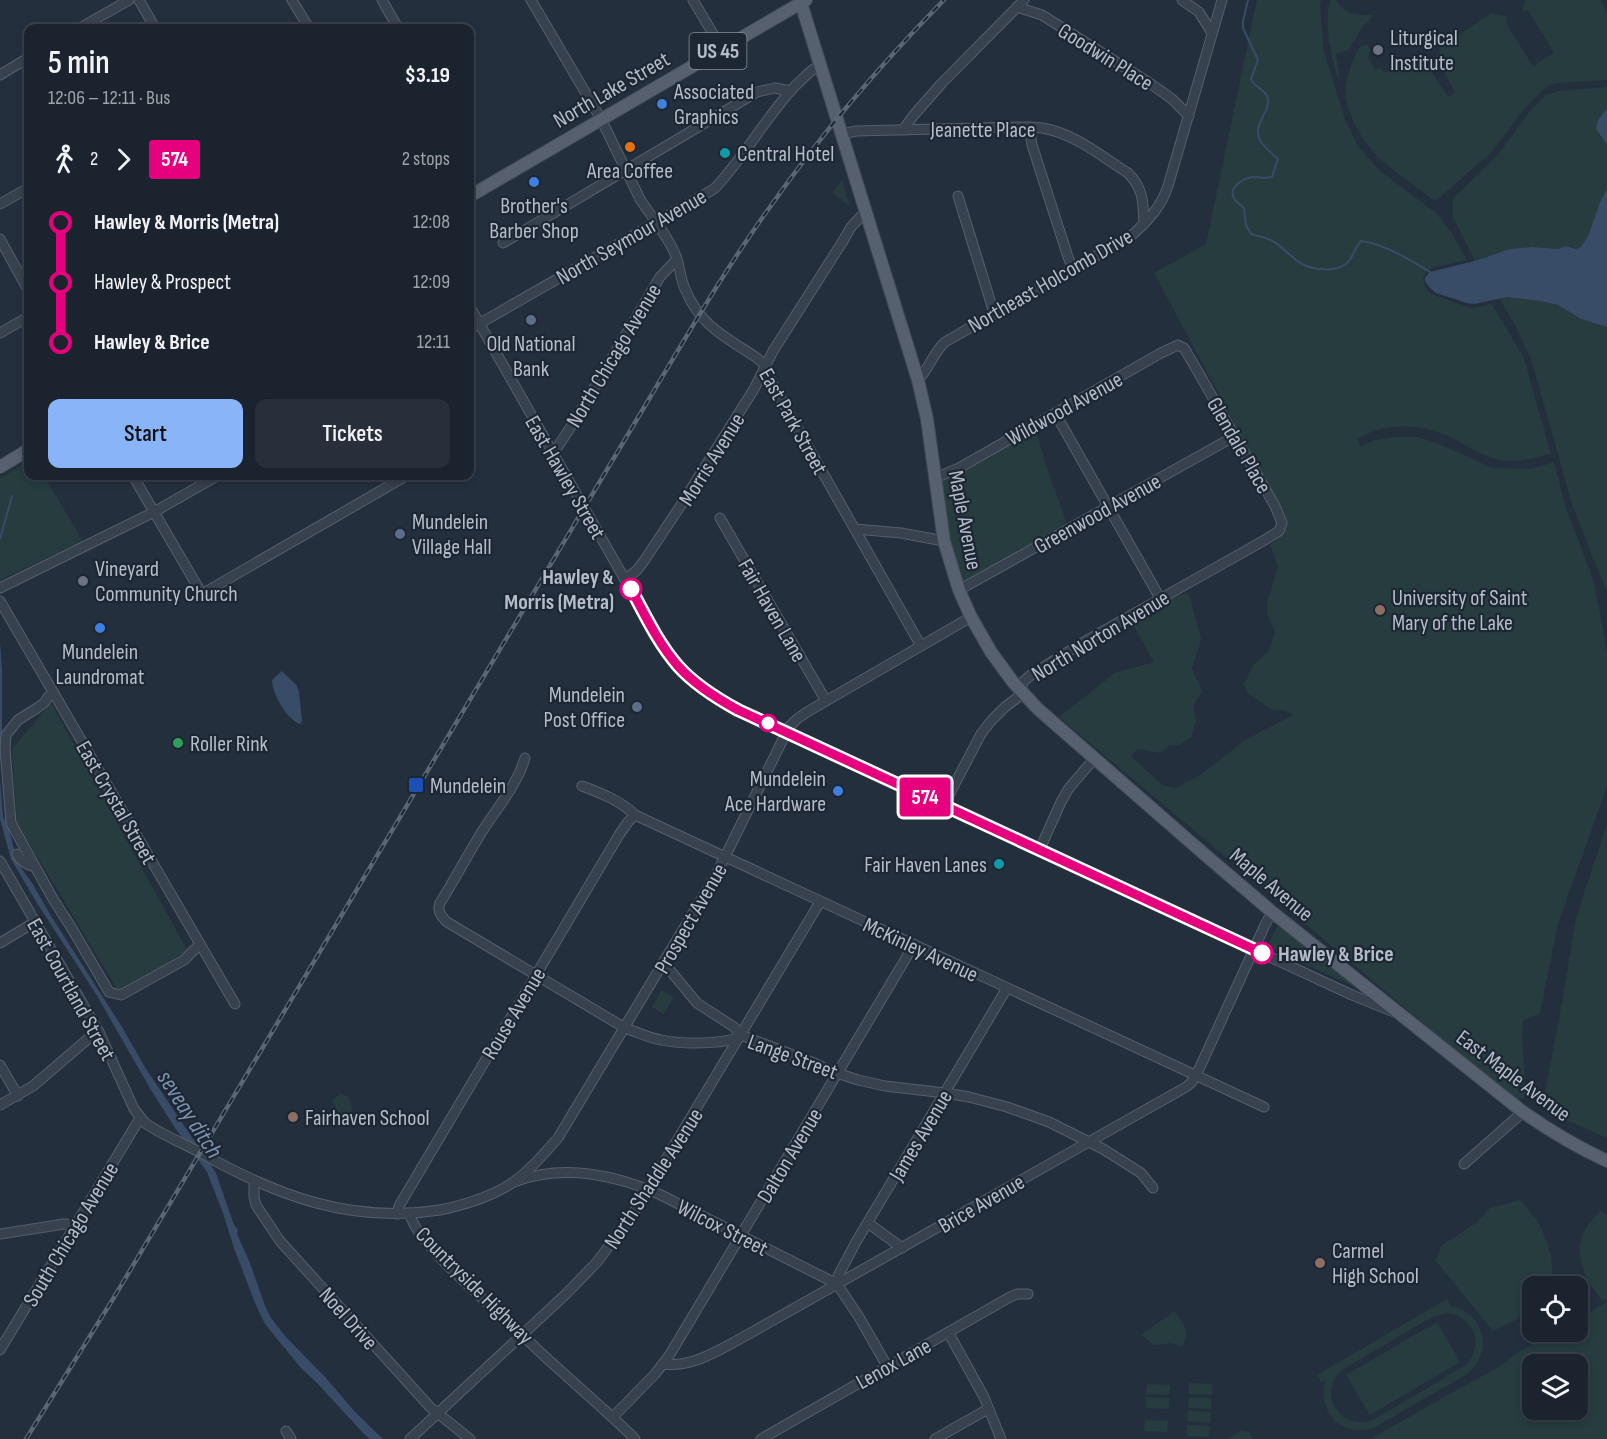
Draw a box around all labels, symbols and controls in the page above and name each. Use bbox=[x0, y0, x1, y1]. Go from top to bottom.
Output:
street label: Goodwin Place bbox=[1053, 17, 1158, 97]
place label: Liturgical Institute bbox=[1390, 25, 1458, 77]
road number: US 45 bbox=[690, 33, 746, 69]
text: 5 min bbox=[48, 43, 110, 83]
marker: Liturgical Institute bbox=[1371, 43, 1385, 57]
street label: North Lake Street bbox=[549, 46, 675, 134]
text: $3.19 bbox=[405, 62, 450, 89]
place label: Associated Graphics bbox=[673, 79, 754, 131]
text: 12:06 – 12:11 · Bus bbox=[48, 86, 170, 110]
marker: Associated Graphics bbox=[655, 97, 669, 111]
street label: Jeanette Place bbox=[930, 117, 1035, 144]
marker: Area Coffee bbox=[623, 140, 637, 154]
place label: Central Hotel bbox=[737, 141, 834, 168]
icon: walk bbox=[48, 143, 81, 176]
icon: forward bbox=[107, 143, 140, 176]
marker: Central Hotel bbox=[718, 146, 732, 160]
text: 2 bbox=[90, 147, 98, 171]
text: 574 bbox=[161, 147, 188, 172]
text: 2 stops bbox=[402, 147, 450, 171]
place label: Area Coffee bbox=[586, 158, 673, 185]
marker: Brother's Barber Shop bbox=[527, 175, 541, 189]
street label: North Seymour Avenue bbox=[552, 183, 712, 291]
place label: Brother's Barber Shop bbox=[489, 193, 579, 245]
text: Hawley & Morris (Metra) bbox=[94, 209, 279, 236]
text: 12:08 bbox=[413, 210, 450, 234]
street label: Northeast Holcomb Drive bbox=[964, 223, 1138, 339]
text: Hawley & Prospect bbox=[94, 269, 231, 296]
text: 12:09 bbox=[413, 270, 450, 294]
street label: North Chicago Avenue bbox=[561, 279, 668, 433]
marker: Old National Bank bbox=[524, 313, 538, 327]
text: Hawley & Brice bbox=[94, 329, 210, 356]
text: 12:11 bbox=[417, 330, 450, 354]
place label: Old National Bank bbox=[486, 331, 576, 383]
street label: East Park Street bbox=[752, 364, 833, 480]
street label: Wildwood Avenue bbox=[1002, 366, 1128, 452]
street label: Glendale Place bbox=[1200, 393, 1277, 499]
button: Start bbox=[48, 399, 243, 468]
button: Tickets bbox=[255, 399, 450, 468]
street label: Morris Avenue bbox=[673, 408, 751, 511]
street label: East Hawley Street bbox=[518, 411, 611, 545]
street label: Maple Avenue bbox=[942, 468, 987, 572]
street label: Greenwood Avenue bbox=[1029, 468, 1166, 560]
place label: Mundelein Village Hall bbox=[412, 509, 492, 561]
marker: Mundelein Village Hall bbox=[393, 527, 407, 541]
street label: Fair Haven Lane bbox=[731, 554, 812, 667]
place label: Vineyard Community Church bbox=[95, 556, 238, 608]
place label: Hawley & Morris (Metra) bbox=[504, 564, 614, 616]
marker: Vineyard Community Church bbox=[76, 574, 90, 588]
marker: Hawley & Morris (Metra) bbox=[620, 578, 642, 600]
street label: North Norton Avenue bbox=[1027, 585, 1175, 688]
place label: University of Saint Mary of the Lake bbox=[1392, 585, 1528, 637]
marker: University of Saint Mary of the Lake bbox=[1373, 603, 1387, 617]
marker: Mundelein Laundromat bbox=[93, 621, 107, 635]
place label: Mundelein Laundromat bbox=[56, 639, 145, 691]
place label: Mundelein Post Office bbox=[543, 682, 625, 734]
marker: Mundelein Post Office bbox=[630, 700, 644, 714]
unlabelled marker bbox=[759, 714, 777, 732]
place label: Roller Rink bbox=[190, 731, 269, 758]
street label: East Crystal Street bbox=[70, 736, 162, 869]
marker: Roller Rink bbox=[171, 736, 185, 750]
place label: Mundelein Ace Hardware bbox=[724, 766, 826, 818]
place label: Mundelein bbox=[430, 773, 506, 800]
marker: Mundelein bbox=[407, 776, 425, 794]
line badge: 574 bbox=[890, 778, 960, 816]
marker: Mundelein Ace Hardware bbox=[831, 784, 845, 798]
text: 574 bbox=[912, 785, 938, 810]
street label: Maple Avenue bbox=[1224, 842, 1318, 928]
place label: Fair Haven Lanes bbox=[864, 852, 987, 879]
marker: Fair Haven Lanes bbox=[992, 857, 1006, 871]
street label: Prospect Avenue bbox=[649, 859, 734, 979]
street label: McKinley Avenue bbox=[858, 912, 982, 989]
street label: East Courtland Street bbox=[20, 914, 121, 1066]
place label: Hawley & Brice bbox=[1278, 941, 1394, 968]
marker: Hawley & Brice bbox=[1251, 942, 1273, 964]
street label: Rouse Avenue bbox=[476, 963, 552, 1065]
street label: East Maple Avenue bbox=[1451, 1024, 1576, 1128]
street label: Lange Street bbox=[744, 1029, 841, 1086]
water label: seveay ditch bbox=[150, 1065, 229, 1164]
street label: James Avenue bbox=[883, 1085, 959, 1187]
street label: North Shaddle Avenue bbox=[599, 1103, 710, 1254]
street label: Dalton Avenue bbox=[752, 1104, 829, 1208]
place label: Fairhaven School bbox=[305, 1105, 430, 1132]
marker: Fairhaven School bbox=[286, 1110, 300, 1124]
street label: South Chicago Avenue bbox=[18, 1158, 125, 1312]
street label: Brice Avenue bbox=[934, 1169, 1030, 1240]
street label: Wilcox Street bbox=[672, 1194, 773, 1263]
street label: Countryside Highway bbox=[409, 1221, 539, 1351]
place label: Carmel High School bbox=[1332, 1238, 1419, 1290]
marker: Carmel High School bbox=[1313, 1256, 1327, 1270]
map controls bbox=[1522, 1276, 1588, 1420]
button: locate bbox=[1522, 1276, 1588, 1342]
street label: Noel Drive bbox=[313, 1282, 383, 1356]
street label: Lenox Lane bbox=[851, 1333, 936, 1396]
button: layers bbox=[1522, 1354, 1588, 1420]

